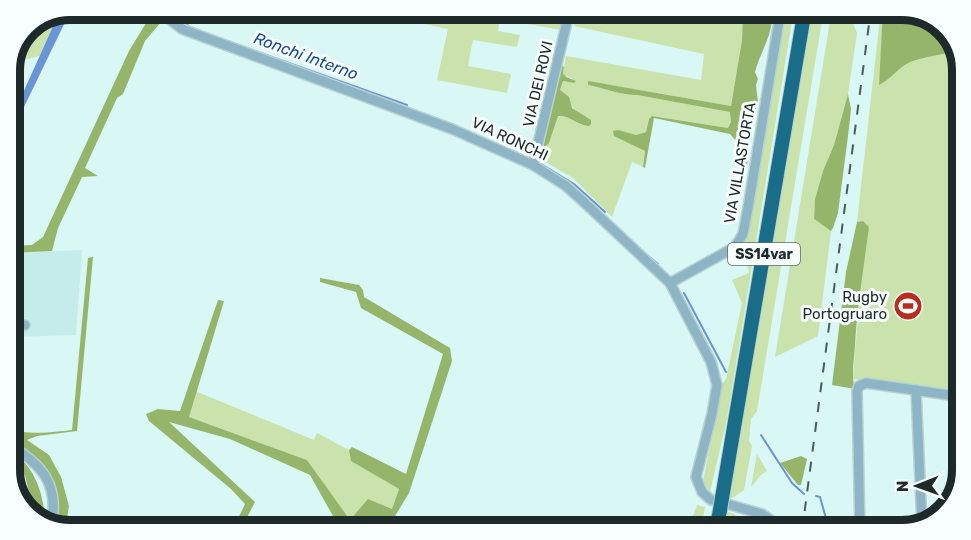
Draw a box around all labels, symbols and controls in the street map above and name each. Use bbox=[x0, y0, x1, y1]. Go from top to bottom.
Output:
water label: Ronchi Interno bbox=[251, 28, 361, 84]
street label: VIA DEI ROVI bbox=[519, 39, 557, 129]
street label: VIA VILLASTORTA bbox=[720, 101, 760, 225]
street label: VIA RONCHI bbox=[469, 113, 551, 165]
road number: SS14var bbox=[728, 243, 800, 265]
place label: Rugby Portogruaro bbox=[803, 288, 887, 323]
sports icon: Rugby Portogruaro bbox=[892, 290, 924, 322]
north arrow bbox=[887, 456, 947, 516]
text: N bbox=[893, 480, 912, 492]

